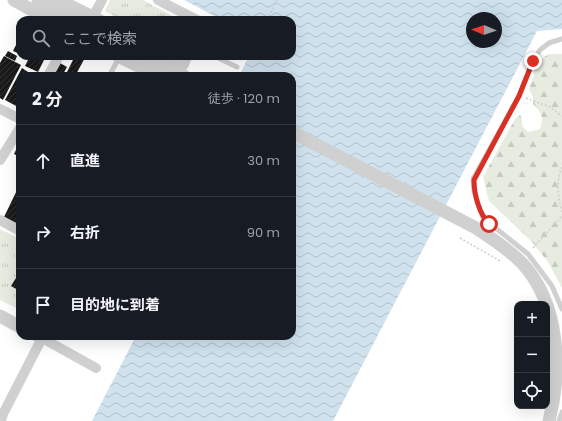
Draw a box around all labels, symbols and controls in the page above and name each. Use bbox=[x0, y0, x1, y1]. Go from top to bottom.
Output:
north arrow bbox=[466, 12, 502, 48]
search box bbox=[16, 16, 296, 60]
icon: search bbox=[30, 27, 52, 49]
text: ここで検索 bbox=[62, 28, 137, 49]
route end bbox=[524, 52, 542, 70]
text: 2 分 bbox=[32, 87, 62, 111]
text: 徒歩 · 120 m bbox=[208, 89, 280, 108]
icon: ahead bbox=[32, 150, 54, 172]
text: 直進 bbox=[70, 150, 100, 171]
text: 30 m bbox=[247, 151, 280, 170]
route start bbox=[480, 215, 498, 233]
icon: right bbox=[32, 222, 54, 244]
text: 右折 bbox=[70, 222, 100, 243]
text: 90 m bbox=[247, 223, 280, 242]
icon: arrive bbox=[32, 294, 54, 316]
text: 目的地に到着 bbox=[70, 294, 160, 315]
map controls bbox=[514, 301, 550, 409]
button: + bbox=[514, 301, 550, 337]
button: − bbox=[514, 337, 550, 373]
button: locate bbox=[514, 373, 550, 409]

